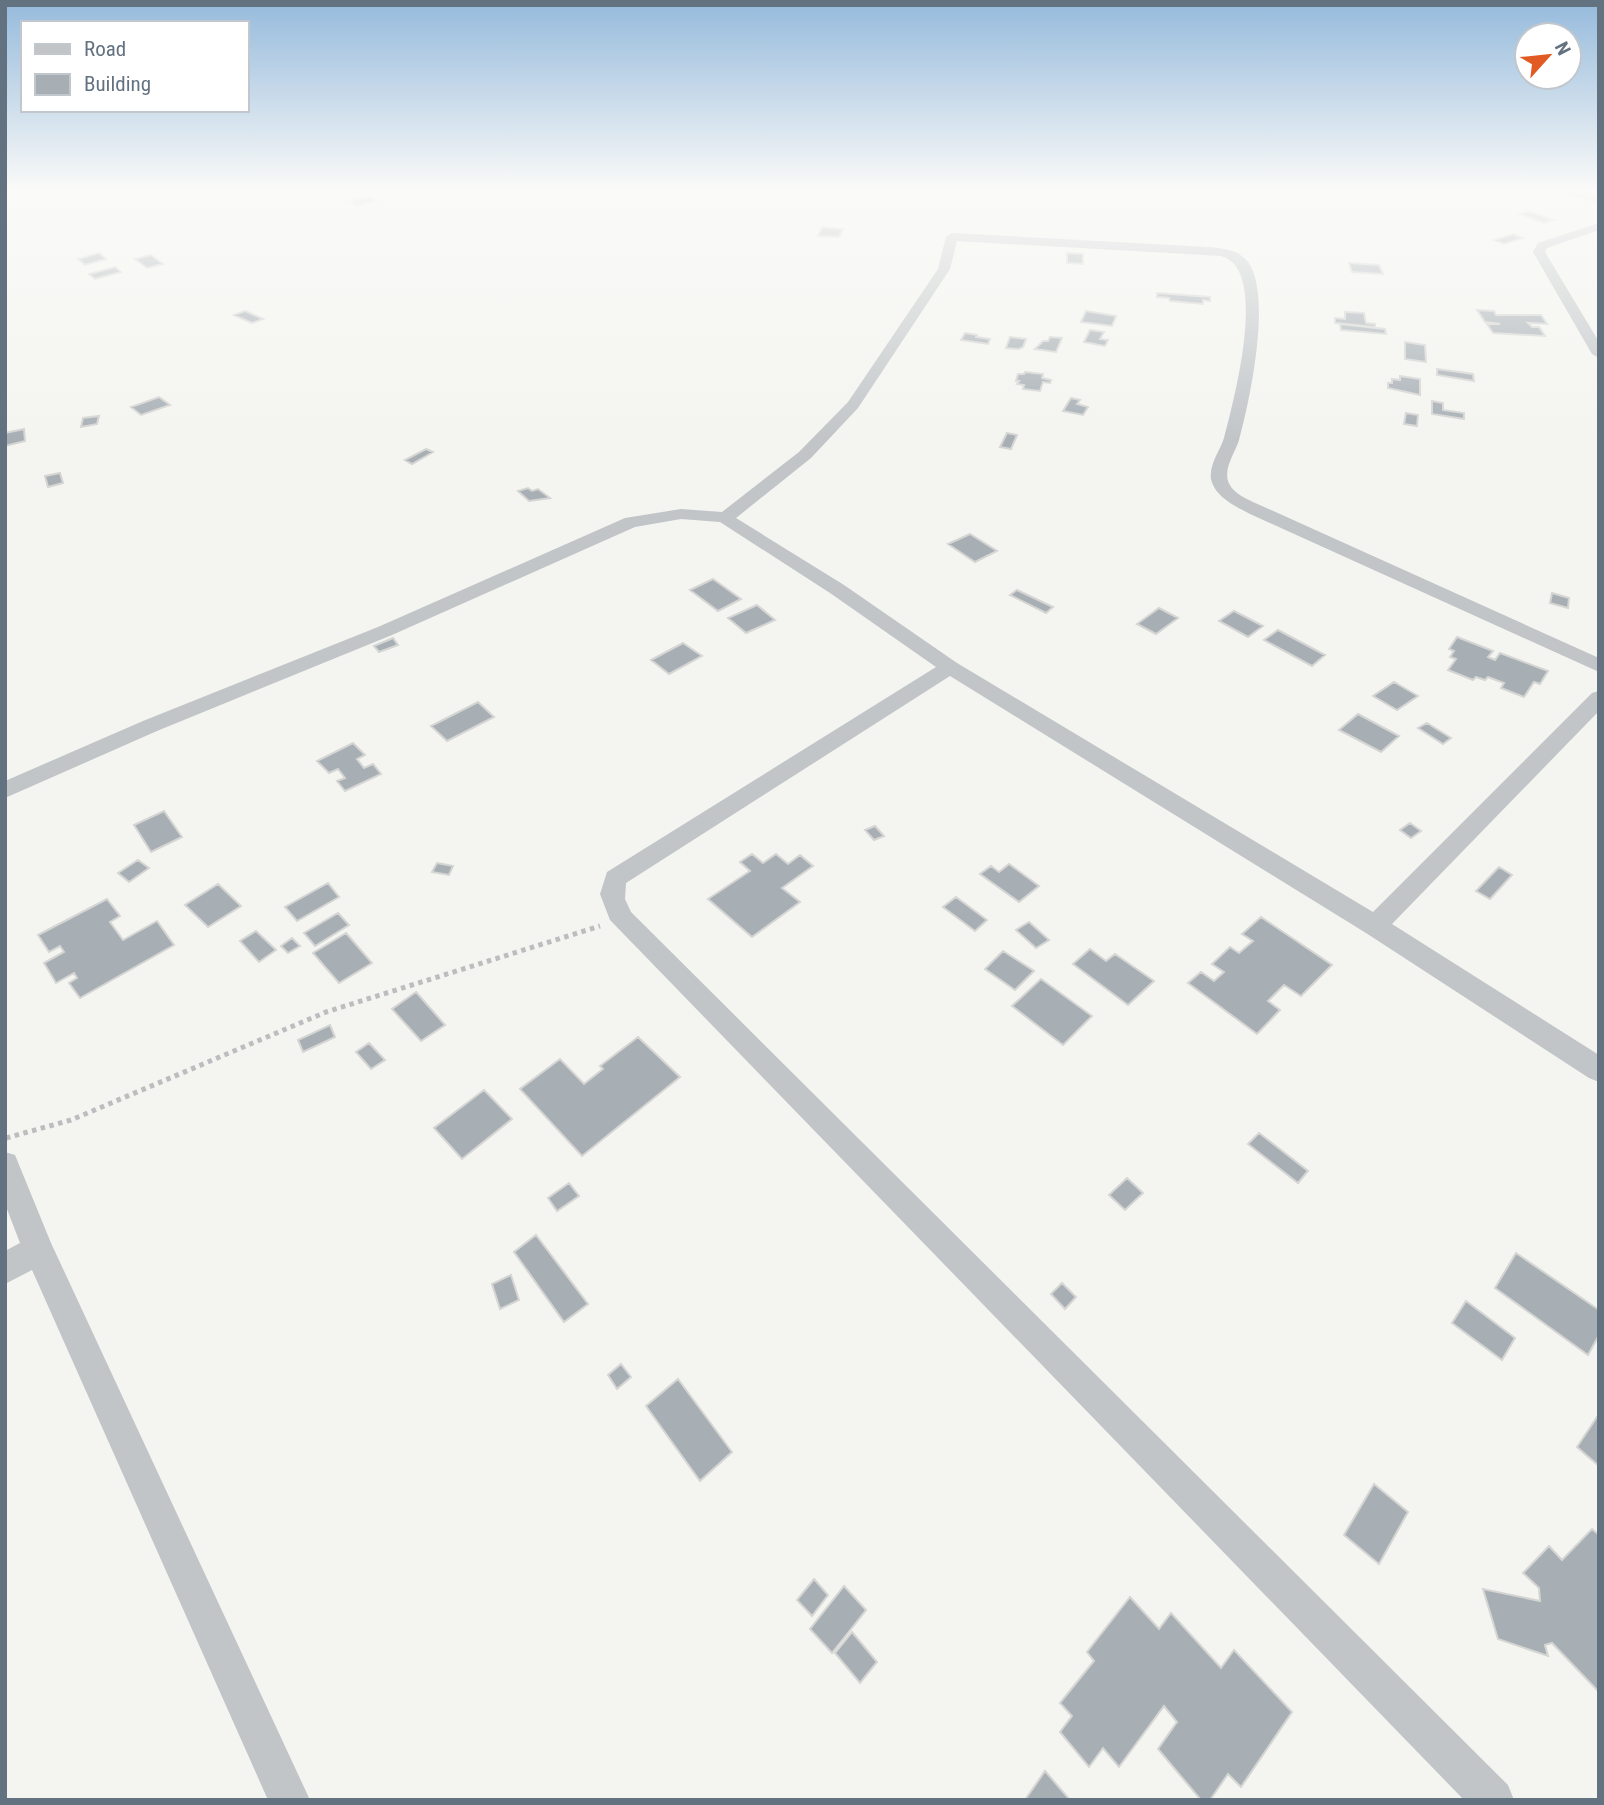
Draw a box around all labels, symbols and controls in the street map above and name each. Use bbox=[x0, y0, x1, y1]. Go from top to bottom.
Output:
legend bbox=[21, 21, 248, 112]
north arrow bbox=[1513, 21, 1583, 91]
text: Road bbox=[84, 37, 126, 61]
text: N bbox=[1550, 38, 1576, 59]
text: Building bbox=[84, 72, 151, 96]

